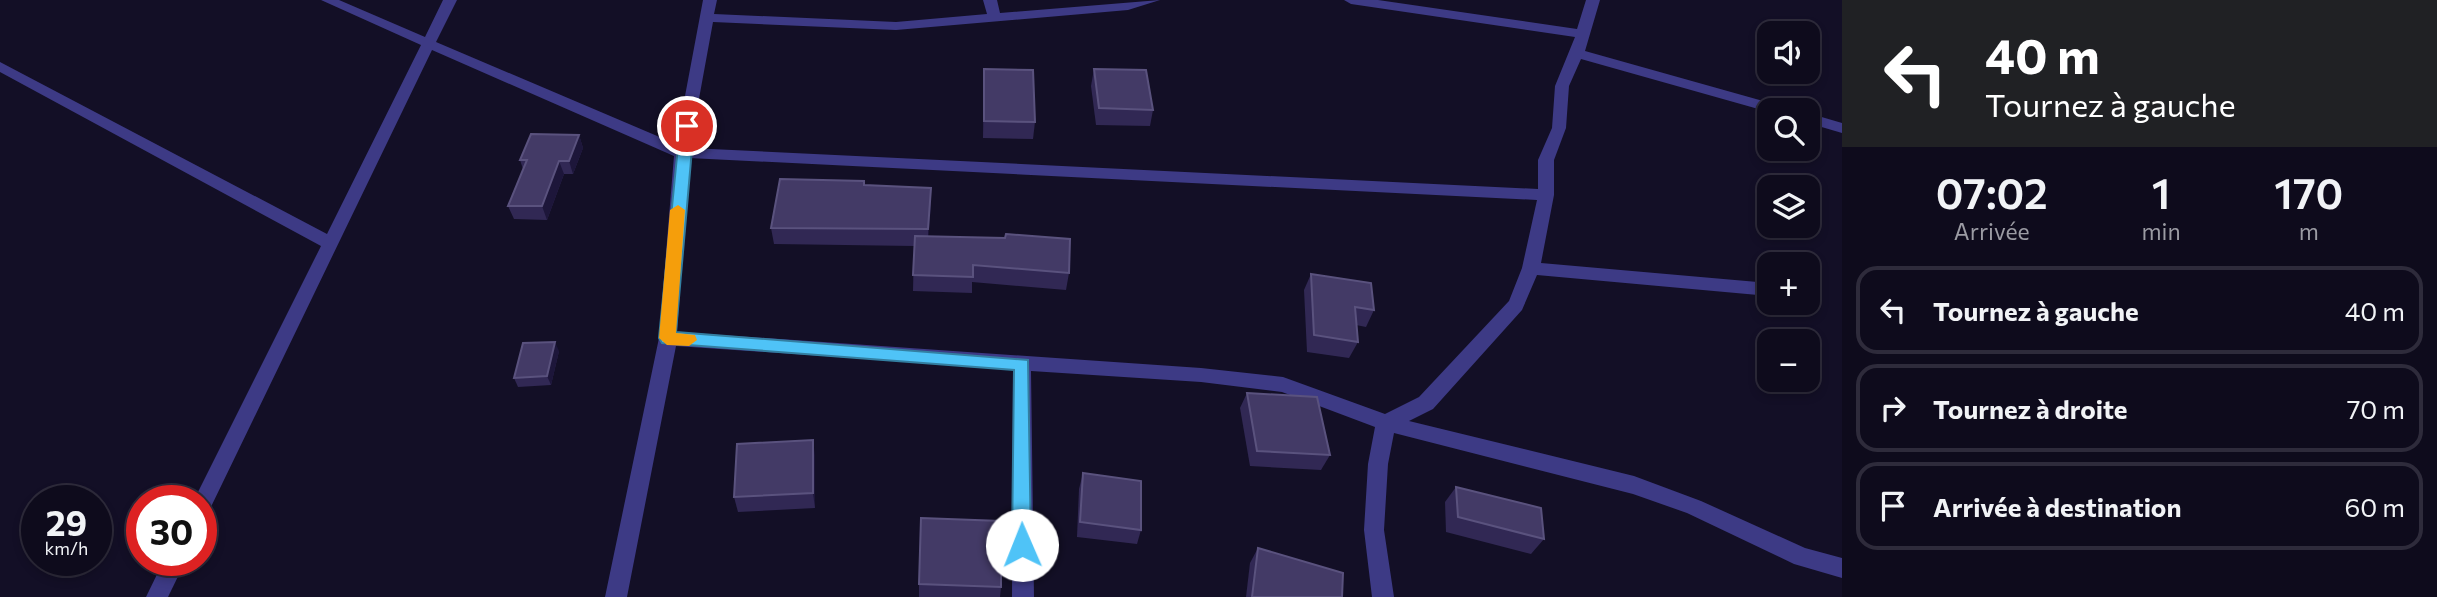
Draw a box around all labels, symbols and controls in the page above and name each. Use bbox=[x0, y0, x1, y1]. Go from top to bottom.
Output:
map controls bbox=[1757, 21, 1820, 392]
button: sound bbox=[1757, 21, 1820, 84]
text: 40 m bbox=[1985, 24, 2100, 84]
icon: left bbox=[1870, 28, 1961, 119]
text: Tournez à gauche bbox=[1985, 84, 2236, 124]
pin bbox=[657, 96, 717, 156]
button: search bbox=[1757, 98, 1820, 161]
icon: arrive bbox=[668, 107, 706, 145]
text: 07:02 bbox=[1936, 166, 2048, 218]
text: 1 bbox=[2152, 166, 2170, 218]
text: 170 bbox=[2274, 166, 2343, 218]
button: layers bbox=[1757, 175, 1820, 238]
text: Arrivée bbox=[1954, 217, 2030, 245]
text: min bbox=[2141, 217, 2181, 245]
text: m bbox=[2299, 217, 2319, 245]
button: + bbox=[1757, 252, 1820, 315]
icon: left bbox=[1874, 291, 1912, 329]
text: Tournez à gauche bbox=[1933, 295, 2139, 326]
text: 40 m bbox=[2345, 295, 2405, 326]
button: − bbox=[1757, 329, 1820, 392]
icon: right bbox=[1874, 389, 1912, 427]
text: Tournez à droite bbox=[1933, 393, 2128, 424]
text: 70 m bbox=[2347, 393, 2405, 424]
speed limit sign: 30 bbox=[126, 485, 217, 576]
icon: arrive bbox=[1874, 487, 1912, 525]
text: Arrivée à destination bbox=[1933, 491, 2181, 522]
text: 60 m bbox=[2345, 491, 2405, 522]
text: 29 bbox=[46, 500, 87, 543]
position arrow bbox=[985, 508, 1059, 582]
text: km/h bbox=[45, 537, 88, 559]

